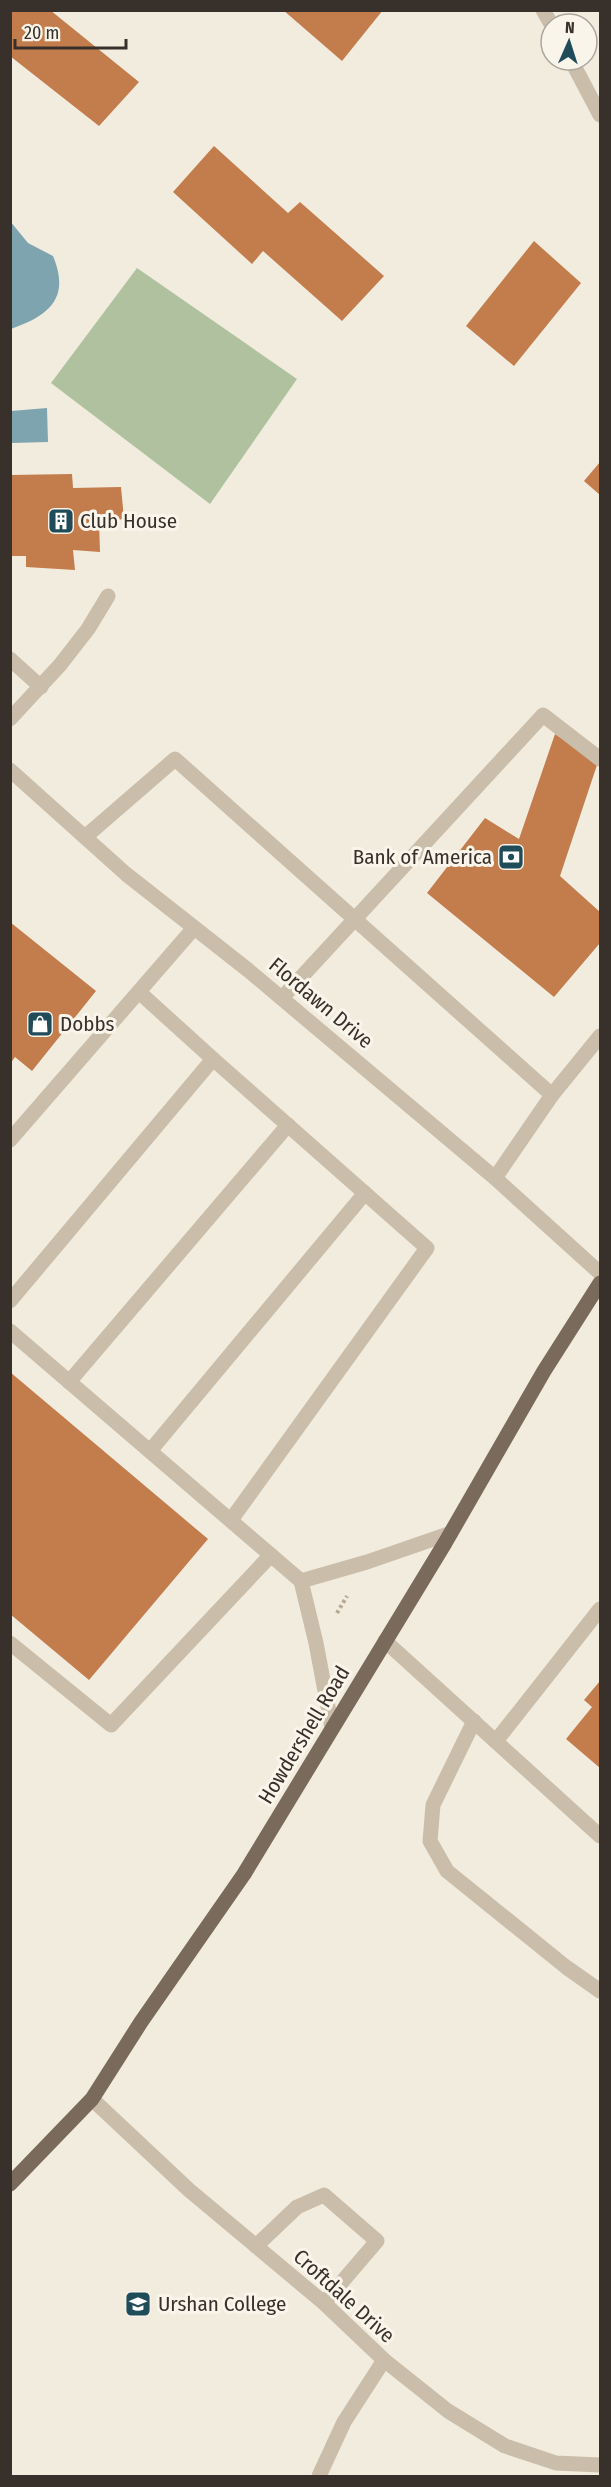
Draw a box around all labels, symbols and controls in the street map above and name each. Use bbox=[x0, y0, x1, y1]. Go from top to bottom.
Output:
scale bar bbox=[15, 12, 126, 50]
north arrow bbox=[539, 12, 599, 72]
text: N bbox=[564, 18, 575, 37]
text: 20 m bbox=[24, 22, 59, 44]
building icon: Club House bbox=[46, 506, 76, 536]
place label: Club House bbox=[80, 508, 177, 534]
bank icon: Bank of America bbox=[496, 842, 526, 872]
place label: Bank of America bbox=[353, 844, 492, 870]
street label: Flordawn Drive bbox=[264, 952, 378, 1054]
shop icon: Dobbs bbox=[25, 1009, 55, 1039]
place label: Dobbs bbox=[60, 1011, 115, 1037]
street label: Howdershell Road bbox=[253, 1661, 355, 1809]
street label: Croftdale Drive bbox=[288, 2244, 400, 2348]
school or university icon: Urshan College bbox=[123, 2289, 153, 2319]
place label: Urshan College bbox=[158, 2291, 286, 2317]

